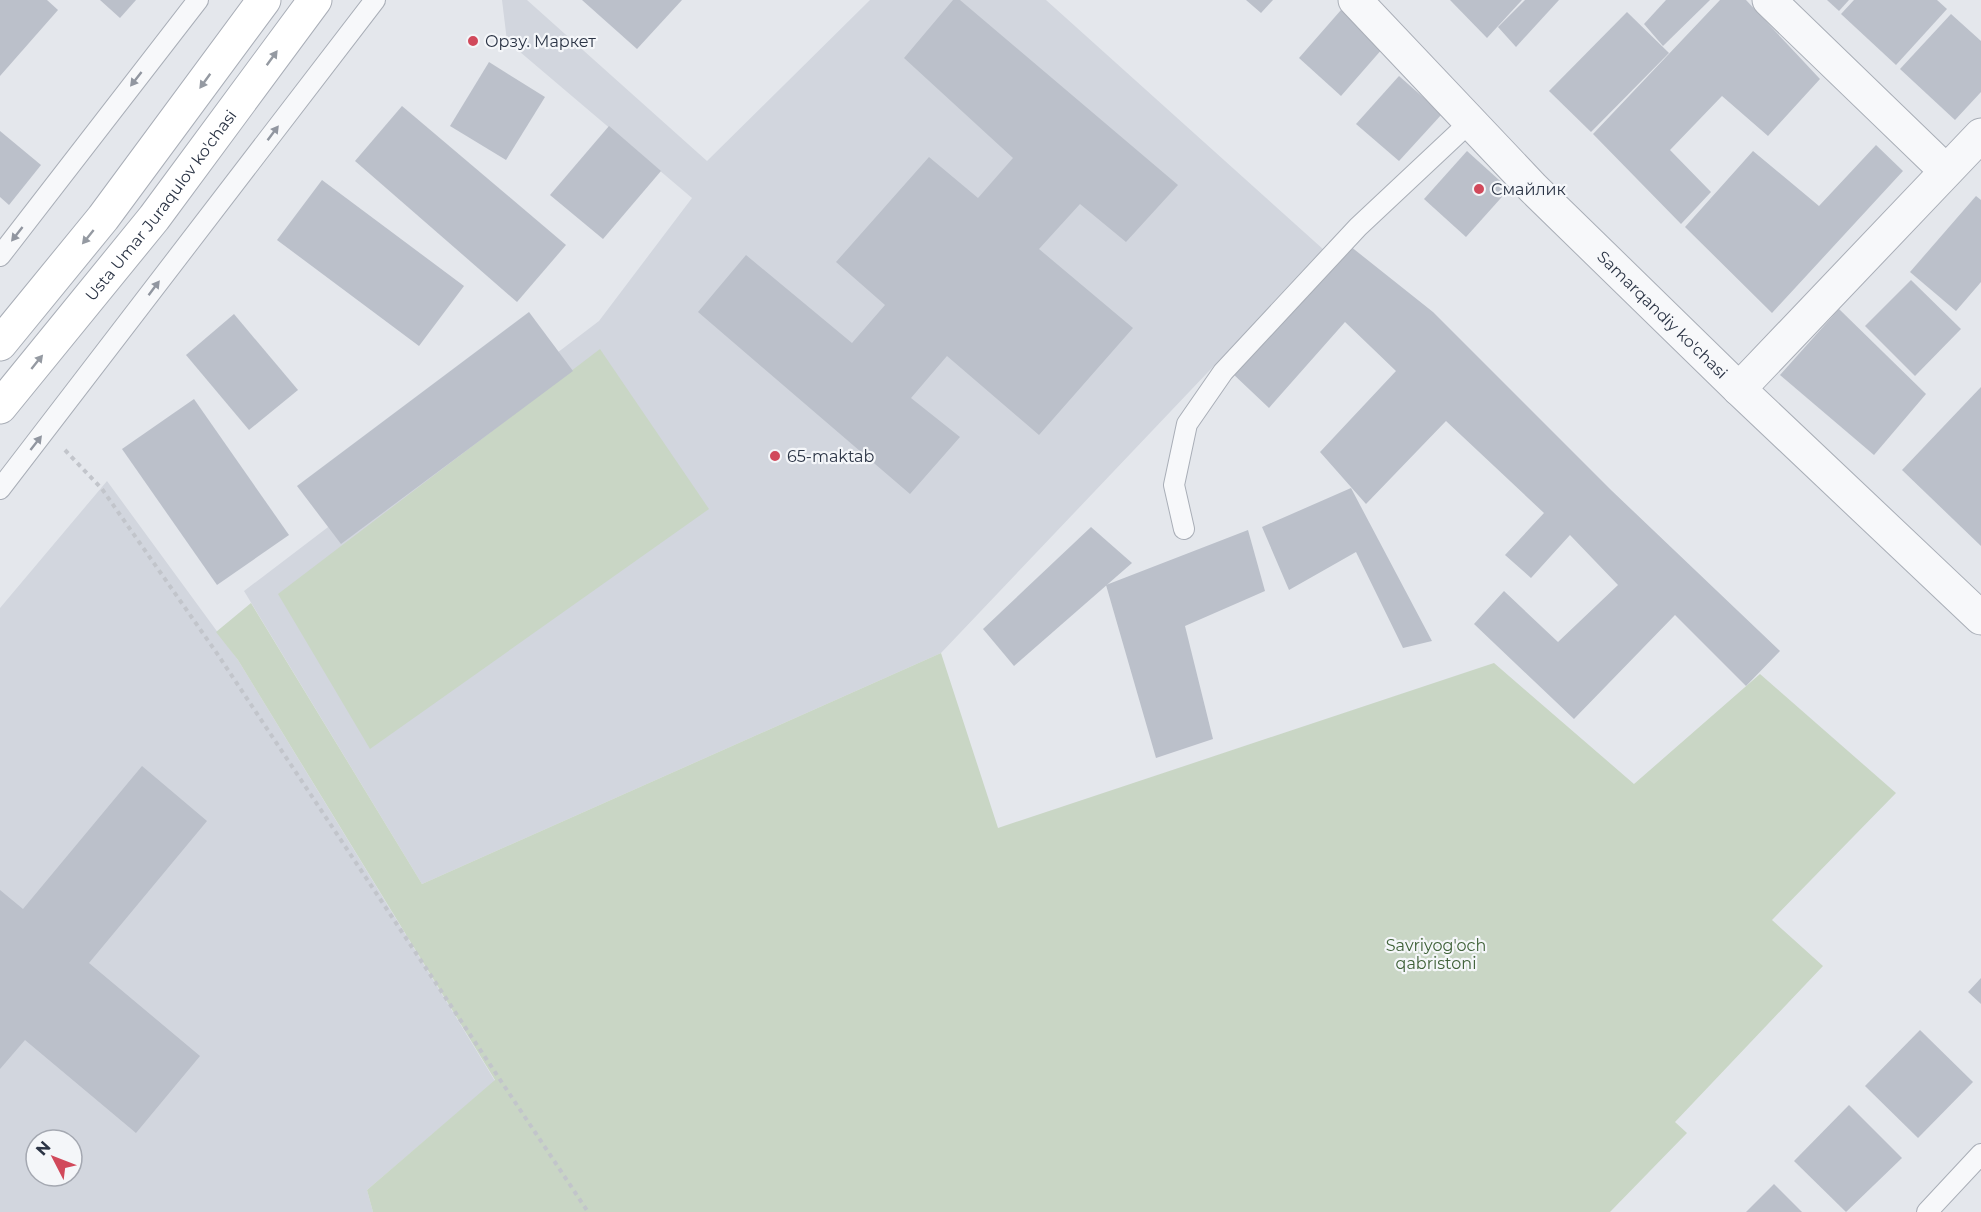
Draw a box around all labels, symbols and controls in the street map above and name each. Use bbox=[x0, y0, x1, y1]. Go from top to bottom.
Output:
place label: Орзу. Маркет bbox=[485, 32, 596, 51]
marker: Орзу. Маркет bbox=[466, 34, 480, 48]
one-way arrow bbox=[266, 51, 278, 66]
one-way arrow bbox=[131, 72, 143, 87]
one-way arrow bbox=[199, 73, 211, 88]
street label: Usta Umar Juraqulov ko'chasi bbox=[81, 106, 240, 304]
one-way arrow bbox=[267, 126, 279, 142]
place label: Смайлик bbox=[1491, 180, 1567, 199]
marker: Смайлик bbox=[1472, 182, 1486, 196]
one-way arrow bbox=[11, 226, 24, 242]
one-way arrow bbox=[81, 229, 94, 245]
street label: Samarqandiy ko'chasi bbox=[1594, 247, 1732, 382]
one-way arrow bbox=[148, 281, 160, 296]
one-way arrow bbox=[30, 354, 43, 369]
one-way arrow bbox=[29, 435, 42, 451]
place label: 65-maktab bbox=[787, 447, 875, 466]
marker: 65-maktab bbox=[768, 449, 782, 463]
park label: Savriyog'och qabristoni bbox=[1386, 936, 1486, 973]
north arrow bbox=[24, 1128, 84, 1188]
text: N bbox=[32, 1137, 55, 1159]

